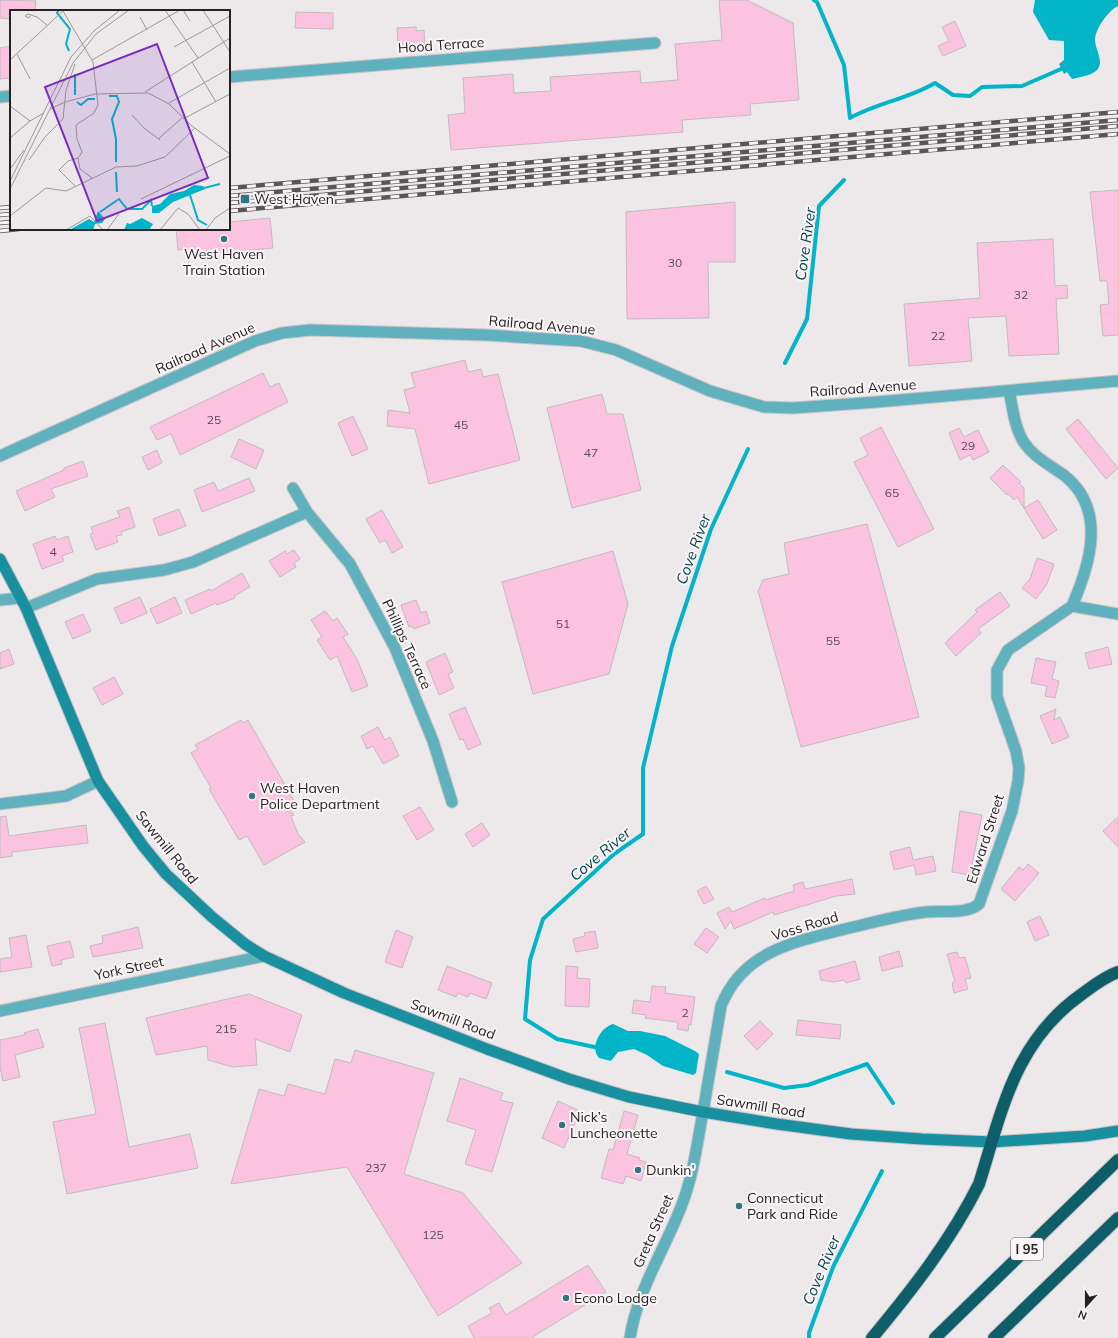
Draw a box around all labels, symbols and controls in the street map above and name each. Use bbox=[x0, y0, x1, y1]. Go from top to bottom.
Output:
inset map bbox=[10, 10, 230, 230]
street label: Hood Terrace bbox=[397, 33, 485, 57]
place label: West Haven bbox=[254, 190, 334, 208]
marker: West Haven bbox=[239, 193, 251, 205]
water label: Cove River bbox=[790, 206, 820, 282]
marker: West Haven Train Station bbox=[219, 234, 229, 244]
place label: West Haven Train Station bbox=[183, 245, 265, 279]
house number: 30 bbox=[668, 255, 682, 270]
house number: 32 bbox=[1014, 287, 1028, 302]
street label: Railroad Avenue bbox=[488, 311, 596, 339]
street label: Railroad Avenue bbox=[152, 318, 258, 378]
house number: 22 bbox=[931, 328, 945, 343]
street label: Railroad Avenue bbox=[809, 375, 917, 401]
house number: 25 bbox=[207, 412, 221, 427]
house number: 45 bbox=[454, 417, 468, 432]
house number: 29 bbox=[961, 438, 975, 453]
house number: 47 bbox=[584, 445, 598, 460]
house number: 65 bbox=[885, 485, 899, 500]
water label: Cove River bbox=[671, 511, 715, 587]
house number: 4 bbox=[49, 544, 57, 559]
street label: Phillips Terrace bbox=[378, 596, 436, 692]
house number: 51 bbox=[556, 616, 570, 631]
house number: 55 bbox=[826, 633, 840, 648]
place label: West Haven Police Department bbox=[260, 779, 380, 813]
marker: West Haven Police Department bbox=[247, 791, 257, 801]
street label: Edward Street bbox=[962, 792, 1008, 886]
street label: Sawmill Road bbox=[132, 807, 202, 887]
water label: Cove River bbox=[566, 823, 635, 885]
street label: Voss Road bbox=[769, 907, 841, 945]
street label: York Street bbox=[92, 952, 165, 984]
street label: Sawmill Road bbox=[408, 995, 498, 1043]
house number: 2 bbox=[681, 1005, 689, 1020]
house number: 215 bbox=[215, 1021, 237, 1036]
street label: Sawmill Road bbox=[715, 1090, 807, 1122]
place label: Nick’s Luncheonette bbox=[570, 1108, 658, 1142]
marker: Nick’s Luncheonette bbox=[557, 1120, 567, 1130]
house number: 237 bbox=[365, 1160, 387, 1175]
place label: Dunkin' bbox=[646, 1161, 695, 1179]
marker: Dunkin' bbox=[633, 1165, 643, 1175]
place label: Connecticut Park and Ride bbox=[747, 1189, 838, 1223]
street label: Greta Street bbox=[629, 1191, 677, 1271]
marker: Connecticut Park and Ride bbox=[734, 1201, 744, 1211]
house number: 125 bbox=[422, 1227, 444, 1242]
water label: Cove River bbox=[798, 1232, 844, 1308]
road number: I 95 bbox=[1011, 1238, 1043, 1260]
north arrow bbox=[1066, 1286, 1106, 1326]
place label: Econo Lodge bbox=[574, 1289, 657, 1307]
marker: Econo Lodge bbox=[561, 1293, 571, 1303]
text: N bbox=[1076, 1307, 1089, 1323]

